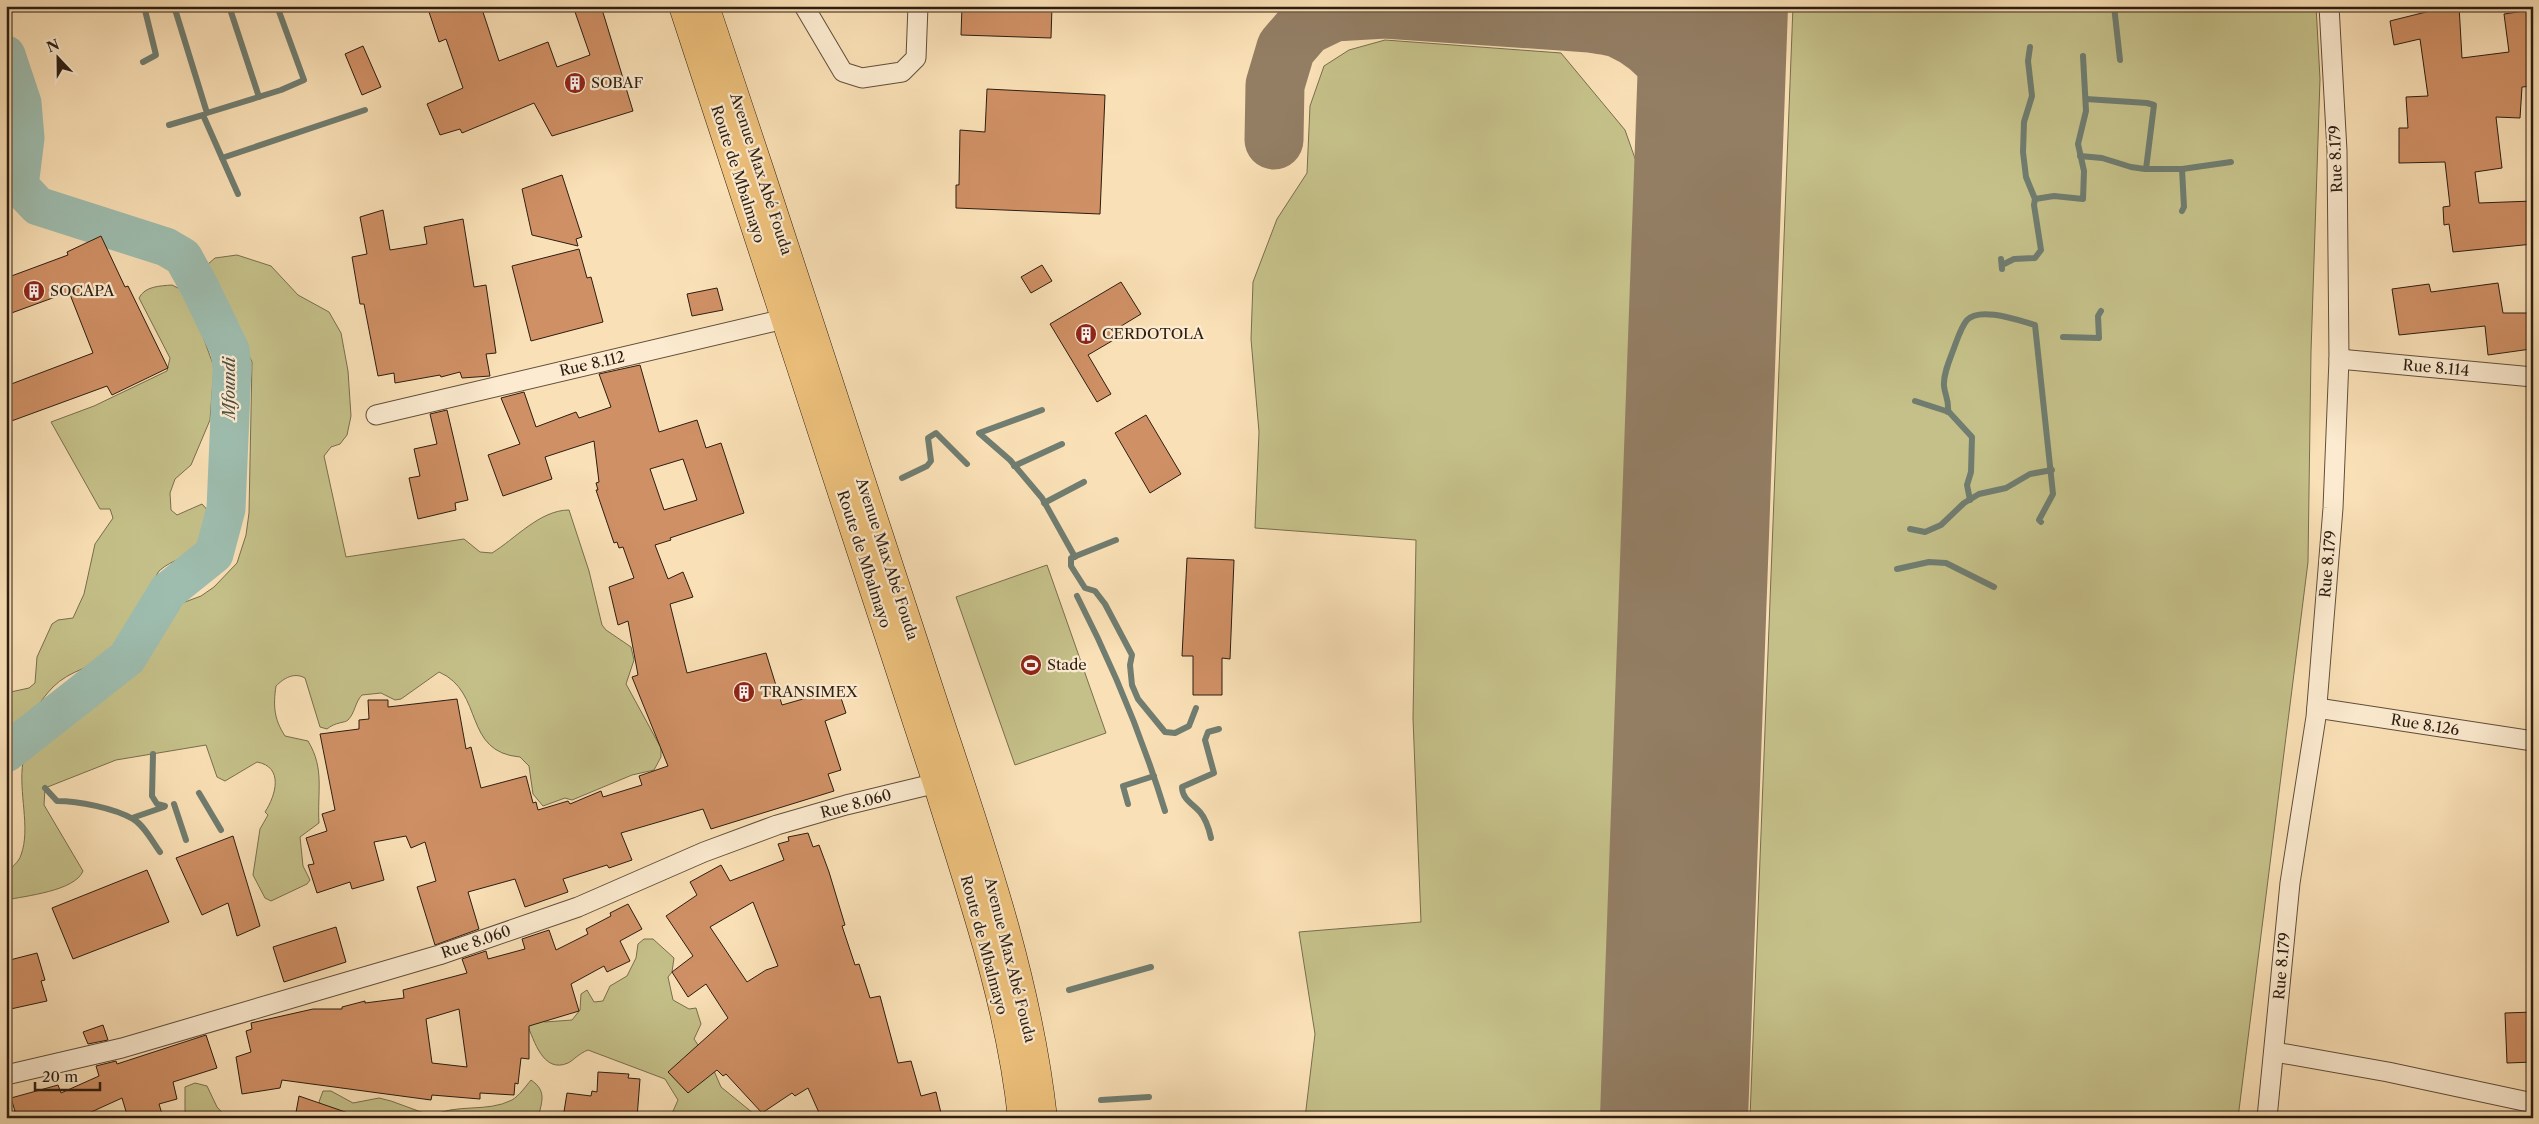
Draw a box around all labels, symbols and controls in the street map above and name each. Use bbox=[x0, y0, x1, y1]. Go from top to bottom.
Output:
north arrow bbox=[32, 32, 82, 82]
text: N bbox=[44, 35, 62, 57]
building icon: SOBAF bbox=[563, 71, 587, 95]
place label: SOBAF bbox=[591, 73, 644, 92]
street label: Avenue Max Abé Fouda bbox=[726, 89, 797, 257]
street label: Route de Mbalmayo bbox=[707, 103, 770, 245]
street label: Rue 8.179 bbox=[2325, 125, 2346, 193]
building icon: SOCAPA bbox=[22, 279, 46, 303]
place label: SOCAPA bbox=[50, 281, 115, 300]
building icon: CERDOTOLA bbox=[1074, 322, 1098, 346]
place label: CERDOTOLA bbox=[1102, 324, 1205, 343]
street label: Rue 8.112 bbox=[557, 347, 626, 380]
street label: Rue 8.114 bbox=[2402, 355, 2470, 380]
water label: Mfoundi bbox=[219, 356, 239, 421]
street label: Avenue Max Abé Fouda bbox=[852, 474, 923, 642]
street label: Route de Mbalmayo bbox=[833, 488, 896, 630]
street label: Rue 8.179 bbox=[2315, 529, 2340, 599]
sports icon: Stade bbox=[1019, 653, 1043, 677]
place label: Stade bbox=[1047, 655, 1087, 674]
building icon: TRANSIMEX bbox=[732, 680, 756, 704]
place label: TRANSIMEX bbox=[760, 682, 858, 701]
street label: Rue 8.126 bbox=[2389, 710, 2461, 739]
street label: Rue 8.060 bbox=[818, 785, 894, 822]
street label: Route de Mbalmayo bbox=[957, 873, 1012, 1017]
street label: Avenue Max Abé Fouda bbox=[981, 874, 1040, 1044]
street label: Rue 8.060 bbox=[438, 921, 513, 962]
street label: Rue 8.179 bbox=[2269, 931, 2294, 1001]
scale bar bbox=[35, 1059, 100, 1091]
text: 20 m bbox=[42, 1067, 78, 1086]

